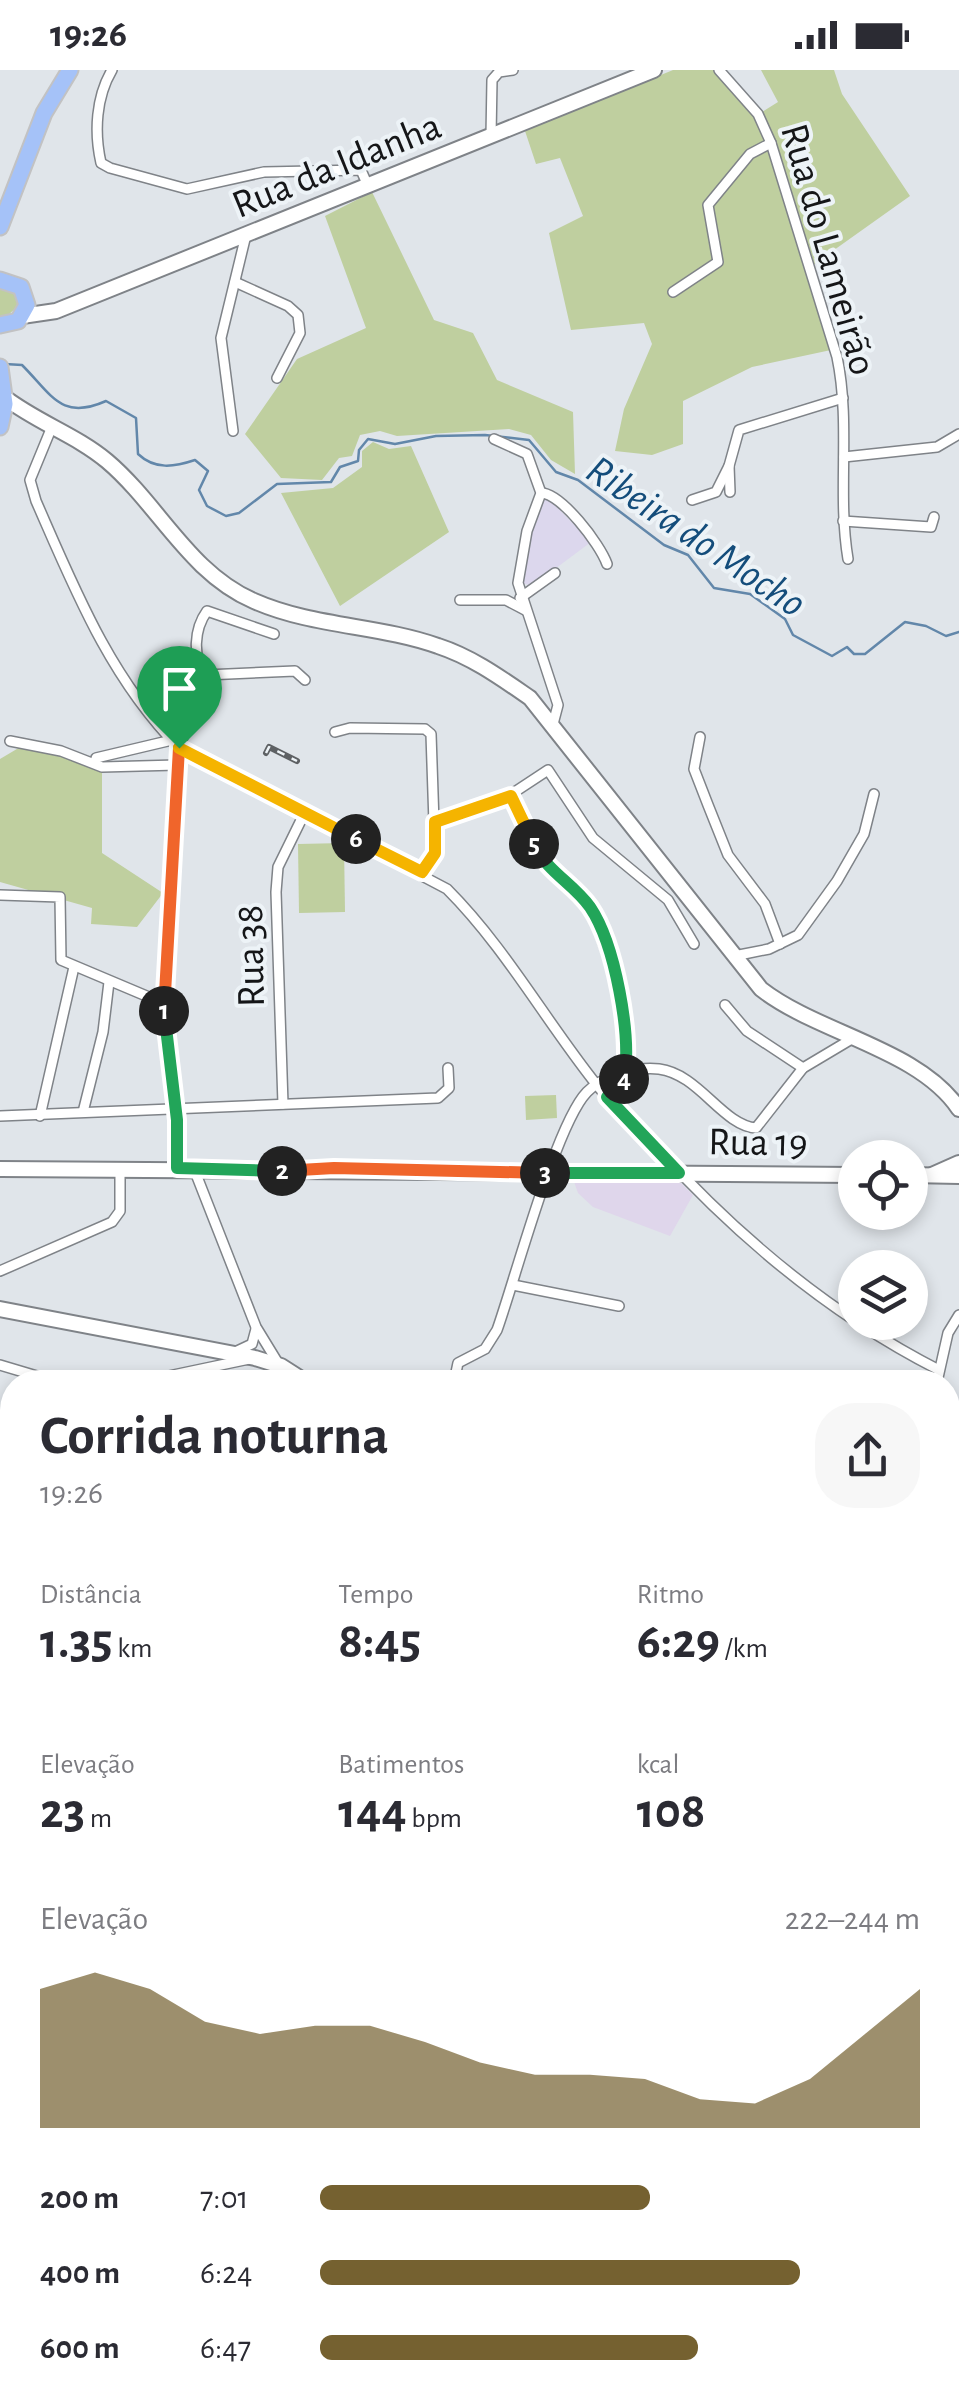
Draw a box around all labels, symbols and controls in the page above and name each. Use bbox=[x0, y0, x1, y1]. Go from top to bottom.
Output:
text: 19:26 bbox=[50, 16, 127, 54]
street label: Rua da Idanha bbox=[227, 106, 447, 226]
street label: Rua do Lameirão bbox=[773, 119, 883, 380]
water label: Ribeira do Mocho bbox=[579, 448, 813, 625]
pin bbox=[137, 646, 222, 749]
icon: arrive bbox=[152, 661, 207, 716]
pin: 6 bbox=[331, 814, 381, 864]
pin: 5 bbox=[509, 819, 559, 869]
text: 6 bbox=[349, 825, 363, 853]
text: 5 bbox=[528, 830, 540, 858]
street label: Rua 38 bbox=[230, 904, 272, 1007]
pin: 1 bbox=[139, 986, 189, 1036]
text: 1 bbox=[159, 997, 169, 1025]
pin: 4 bbox=[599, 1054, 649, 1104]
text: 4 bbox=[617, 1065, 631, 1093]
street label: Rua 19 bbox=[708, 1122, 808, 1164]
map controls bbox=[838, 1140, 928, 1340]
button: locate bbox=[838, 1140, 928, 1230]
pin: 2 bbox=[257, 1146, 307, 1196]
pin: 3 bbox=[520, 1148, 570, 1198]
text: 2 bbox=[275, 1157, 289, 1185]
text: 3 bbox=[539, 1159, 551, 1187]
button: layers bbox=[838, 1250, 928, 1340]
button: share bbox=[815, 1403, 920, 1508]
text: Corrida noturna bbox=[40, 1409, 389, 1464]
text: 19:26 bbox=[40, 1477, 103, 1509]
text: Distância bbox=[40, 1581, 142, 1609]
text: Tempo bbox=[338, 1581, 414, 1609]
text: Ritmo bbox=[637, 1581, 704, 1609]
text: 1.35 bbox=[40, 1617, 113, 1667]
text: 8:45 bbox=[338, 1617, 421, 1667]
text: 6:29 bbox=[637, 1617, 720, 1667]
text: km bbox=[113, 1635, 152, 1663]
text: /km bbox=[720, 1635, 768, 1663]
text: Elevação bbox=[40, 1751, 135, 1779]
text: Batimentos bbox=[338, 1751, 464, 1779]
text: kcal bbox=[637, 1751, 679, 1779]
text: 23 bbox=[40, 1787, 85, 1837]
text: 144 bbox=[338, 1787, 407, 1837]
text: 108 bbox=[637, 1787, 705, 1837]
text: m bbox=[85, 1805, 112, 1833]
text: bpm bbox=[407, 1805, 462, 1833]
text: Elevação bbox=[40, 1903, 148, 1935]
text: 222–244 m bbox=[785, 1903, 920, 1935]
text: 200 m bbox=[40, 2182, 119, 2214]
text: 7:01 bbox=[200, 2182, 249, 2214]
text: 400 m bbox=[40, 2257, 120, 2289]
text: 6:24 bbox=[200, 2257, 252, 2289]
text: 600 m bbox=[40, 2332, 119, 2364]
text: 6:47 bbox=[200, 2332, 251, 2364]

